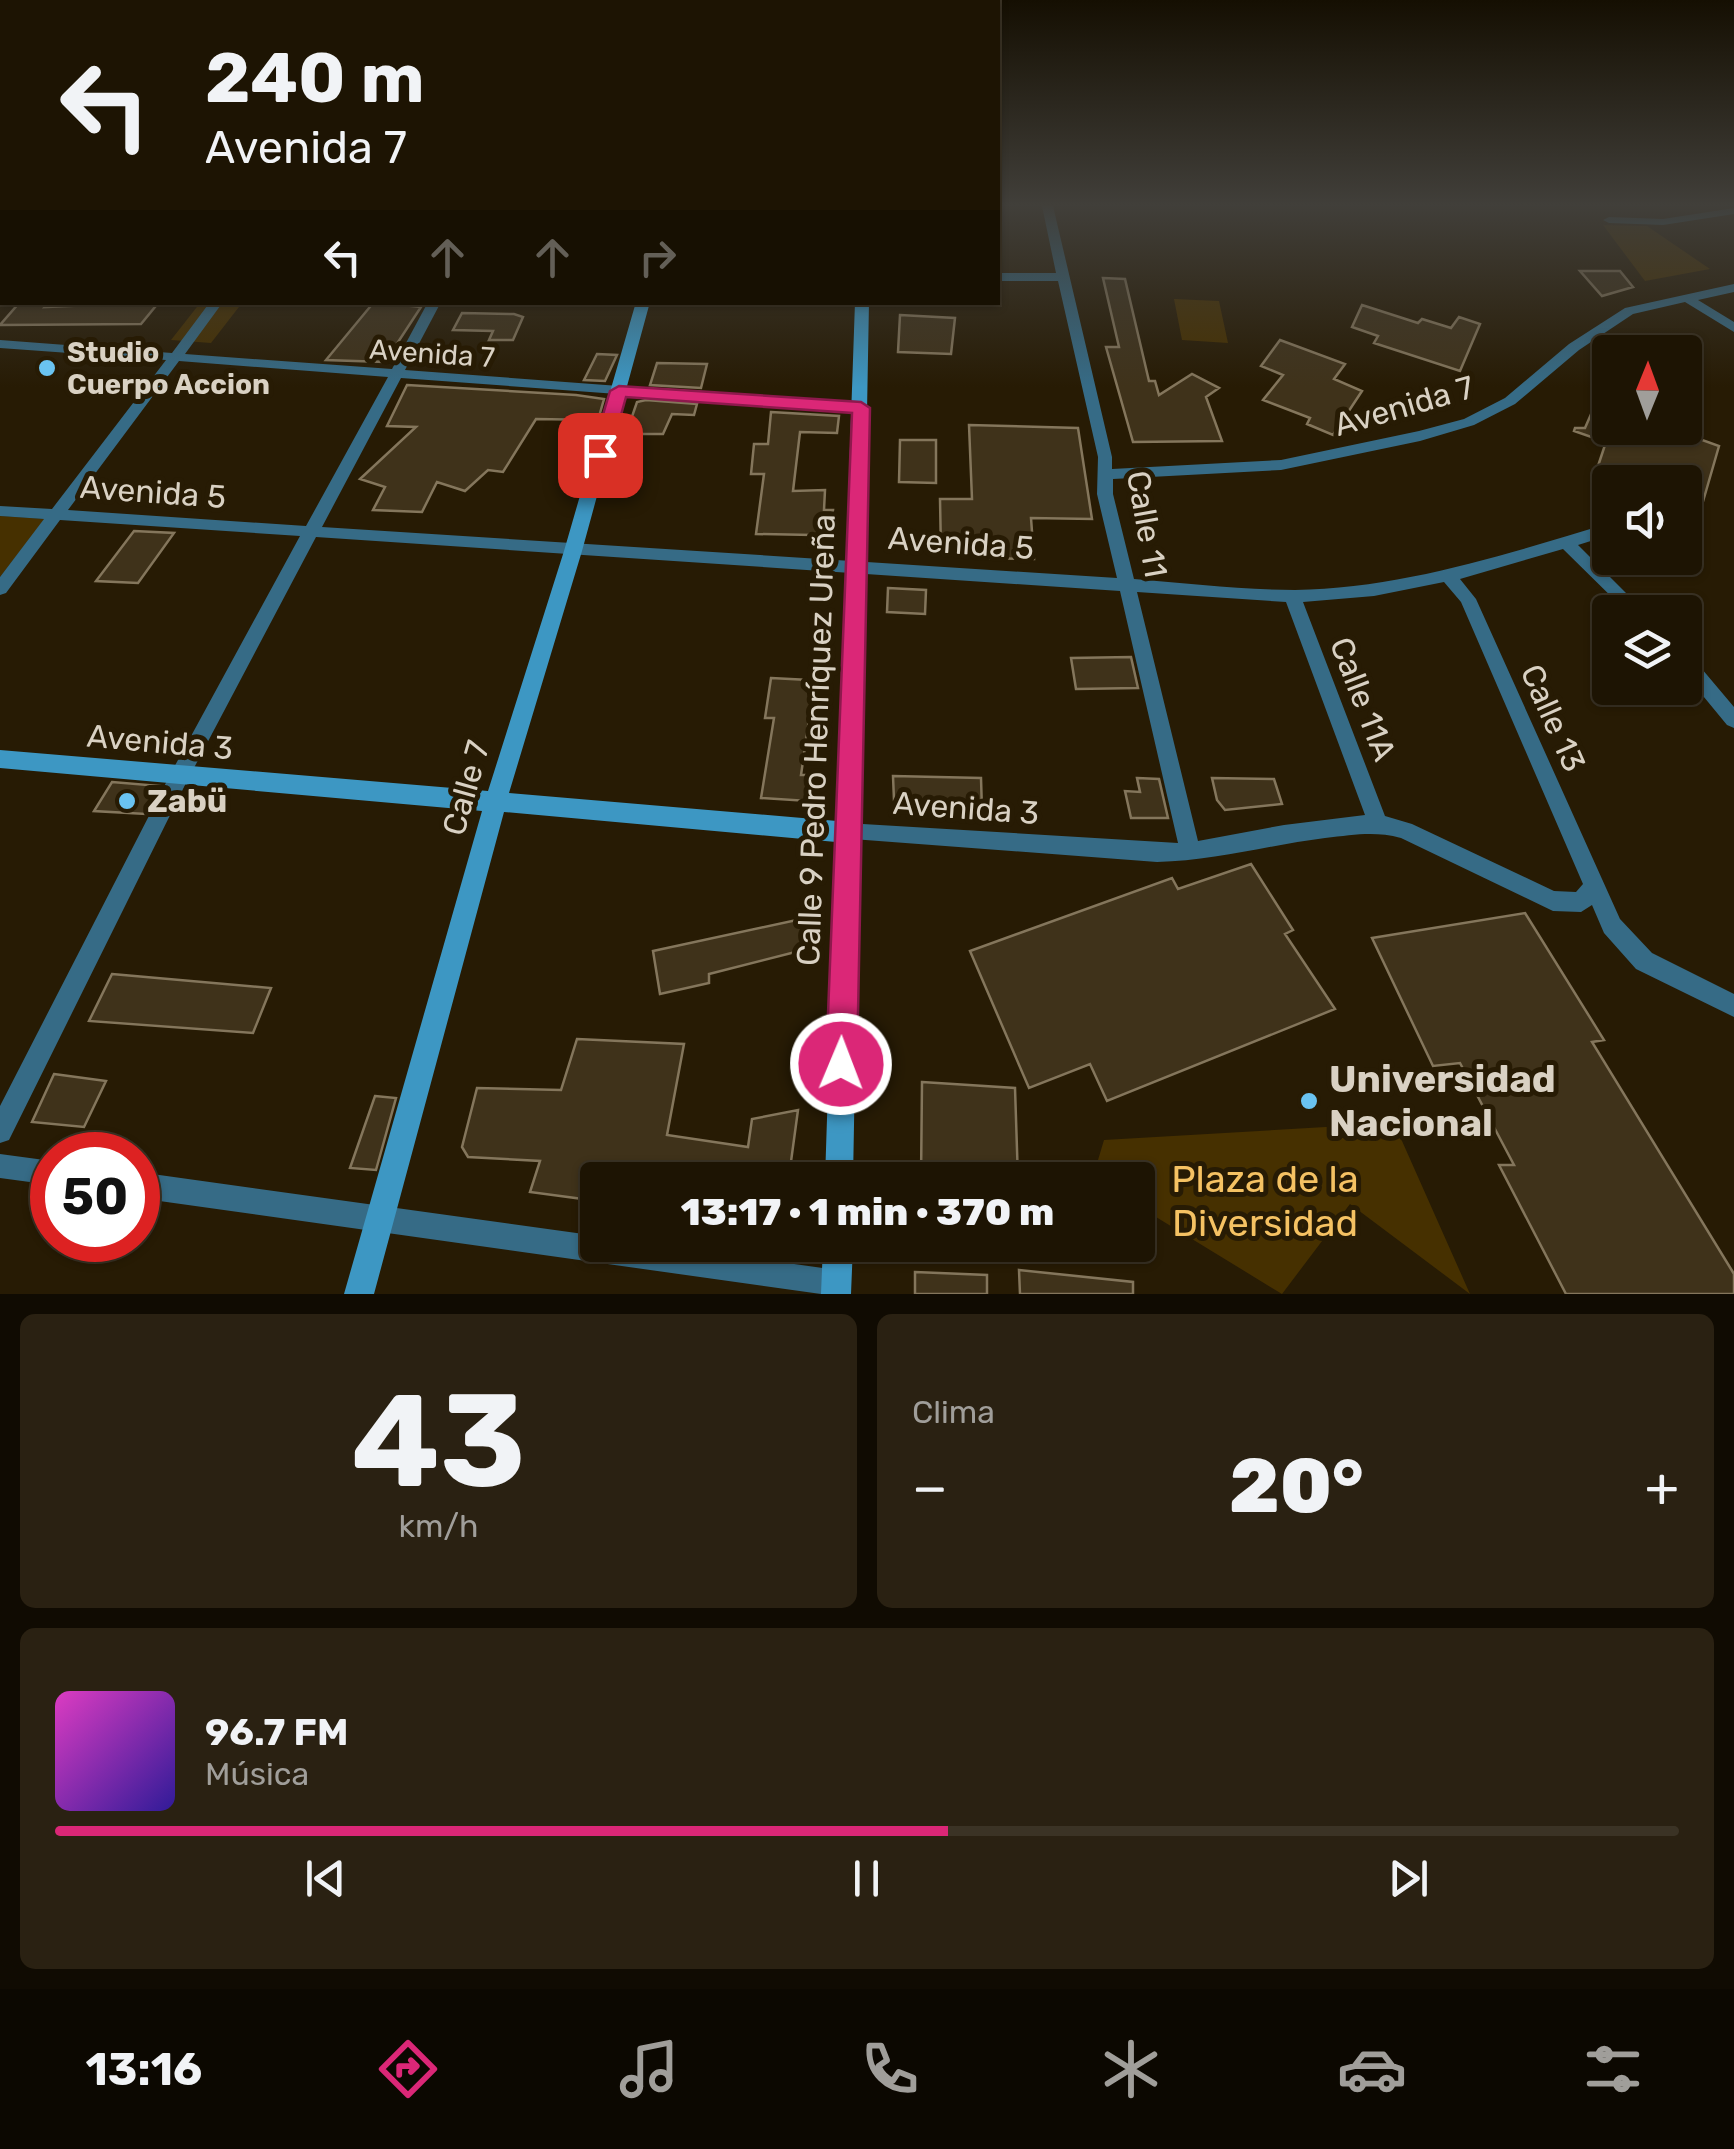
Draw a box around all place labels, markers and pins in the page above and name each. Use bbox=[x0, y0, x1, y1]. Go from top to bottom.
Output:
place label: Studio Cuerpo Accion bbox=[67, 336, 270, 401]
marker: Studio Cuerpo Accion bbox=[36, 357, 58, 379]
pin bbox=[558, 413, 643, 498]
place label: Zabü bbox=[147, 782, 227, 820]
marker: Zabü bbox=[116, 790, 138, 812]
place label: Universidad Nacional bbox=[1329, 1056, 1556, 1146]
marker: Universidad Nacional bbox=[1298, 1090, 1320, 1112]

